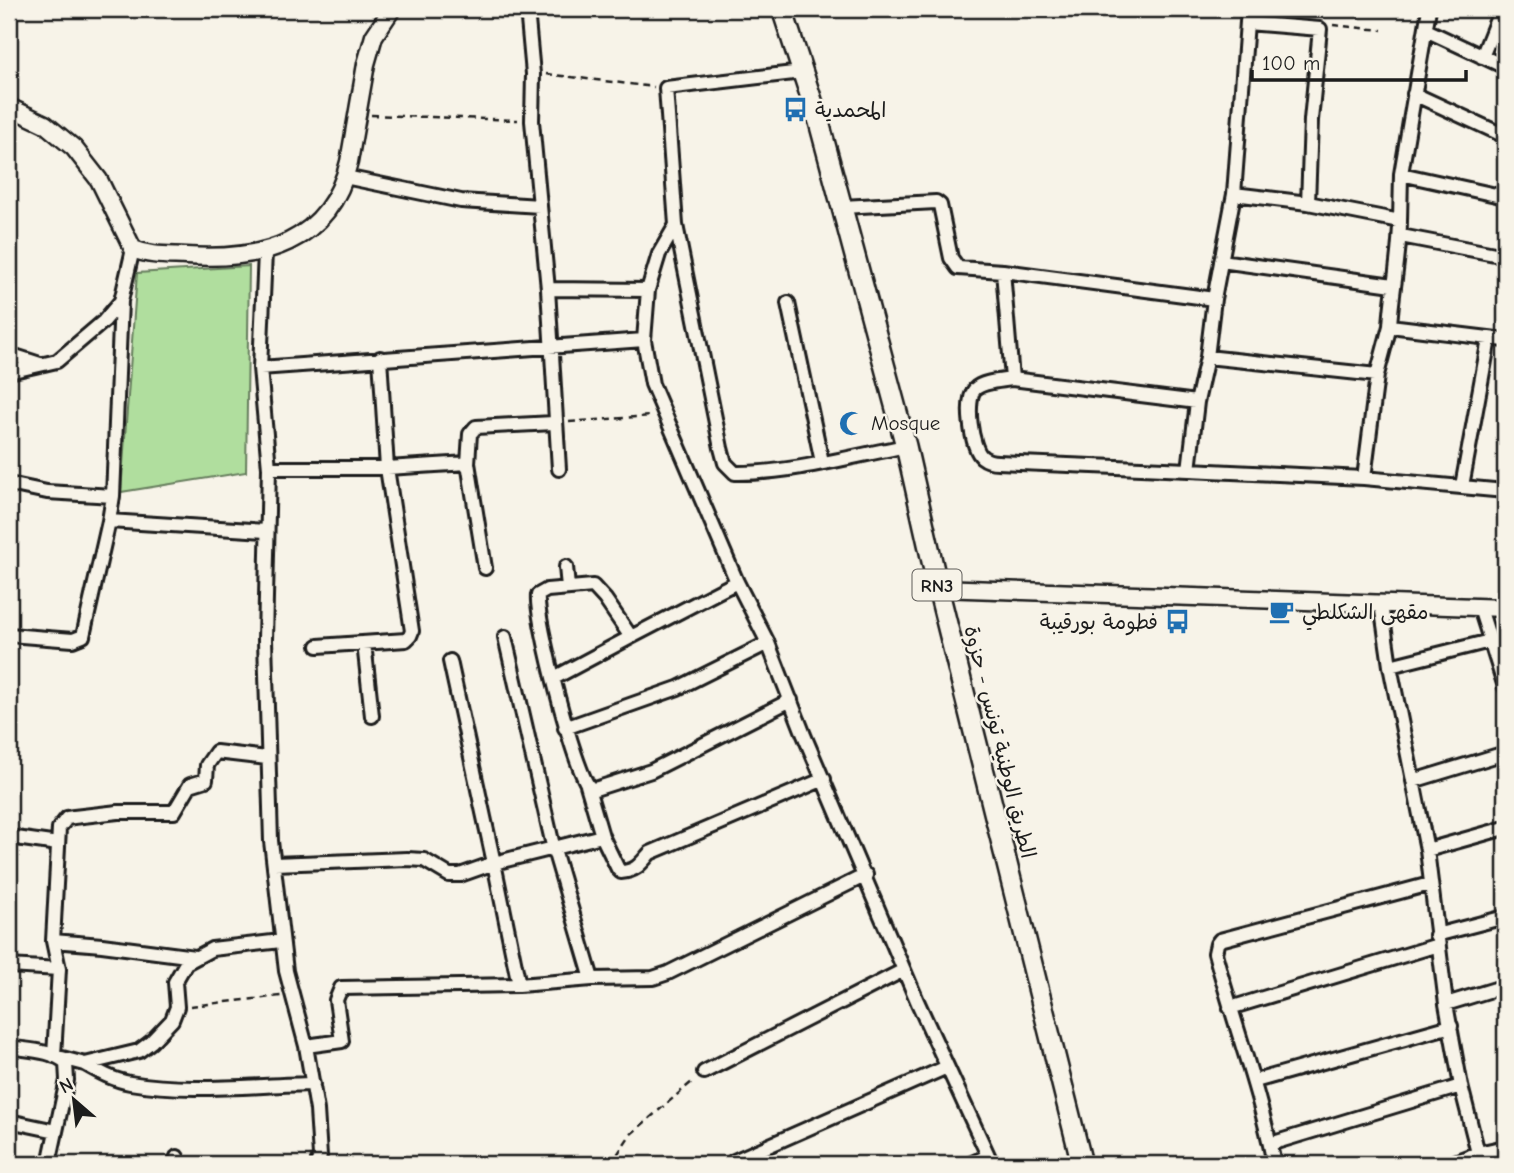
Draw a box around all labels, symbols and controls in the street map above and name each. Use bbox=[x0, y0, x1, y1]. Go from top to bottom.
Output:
scale bar bbox=[1252, 38, 1465, 82]
text: 100 m bbox=[1262, 51, 1320, 75]
bus stop icon: المحمدية bbox=[781, 96, 809, 124]
place label: المحمدية bbox=[815, 98, 886, 122]
mosque icon: Mosque bbox=[837, 409, 865, 437]
place label: Mosque bbox=[871, 411, 940, 435]
road number: RN3 bbox=[912, 570, 962, 600]
cafe icon: مقهى الشكلطي bbox=[1268, 598, 1296, 626]
place label: مقهى الشكلطي bbox=[1302, 600, 1429, 631]
bus stop icon: فطومة بورقيبة bbox=[1164, 608, 1192, 636]
place label: فطومة بورقيبة bbox=[1040, 610, 1158, 636]
street label: الطريق الوطنية تونس - حزوة bbox=[958, 623, 1041, 861]
north arrow bbox=[38, 1064, 108, 1134]
text: N bbox=[56, 1073, 77, 1098]

